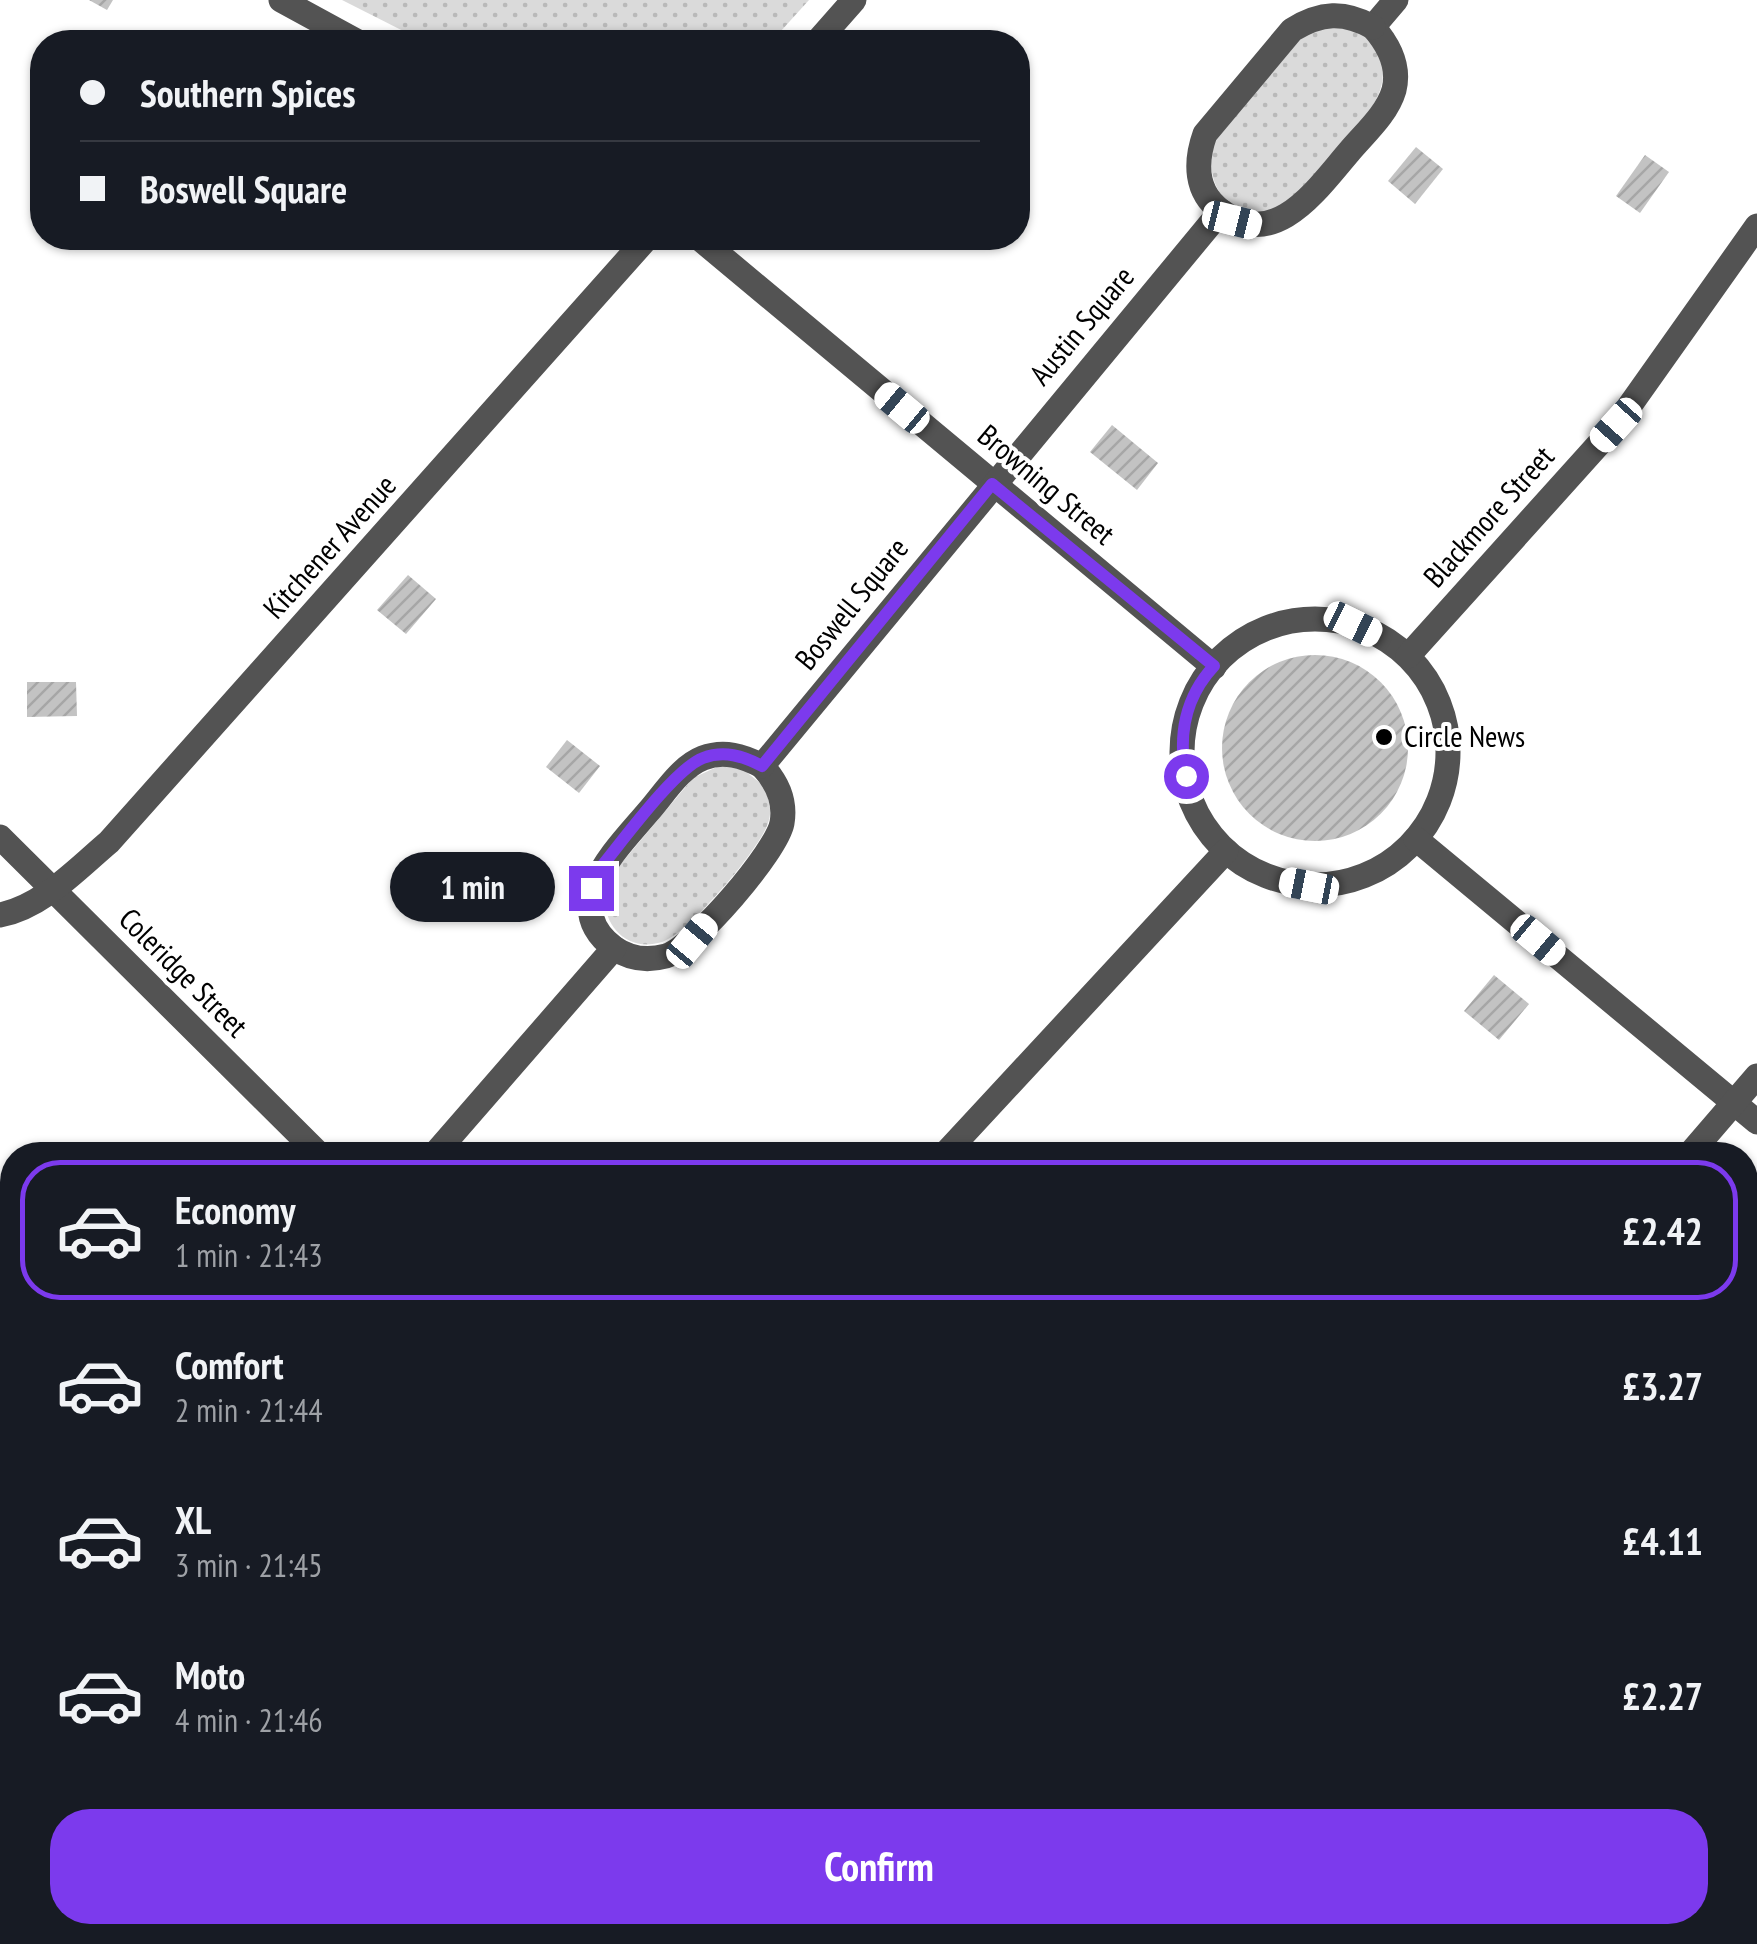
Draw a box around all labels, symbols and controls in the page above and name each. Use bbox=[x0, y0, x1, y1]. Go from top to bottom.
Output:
text: Southern Spices bbox=[140, 68, 356, 117]
text: Boswell Square bbox=[140, 164, 347, 213]
car bbox=[1199, 198, 1265, 242]
street label: Austin Square bbox=[1020, 258, 1142, 392]
car bbox=[869, 377, 935, 439]
car bbox=[1585, 393, 1647, 457]
street label: Browning Street bbox=[970, 415, 1124, 553]
street label: Blackmore Street bbox=[1414, 437, 1562, 595]
street label: Kitchener Avenue bbox=[254, 466, 404, 626]
street label: Boswell Square bbox=[786, 529, 916, 677]
car bbox=[1319, 597, 1387, 651]
place label: Circle News bbox=[1404, 716, 1525, 755]
marker: Circle News bbox=[1373, 726, 1395, 748]
route start bbox=[1164, 754, 1209, 799]
callout: 1 min bbox=[391, 853, 556, 923]
text: 1 min bbox=[440, 866, 505, 908]
route end bbox=[569, 866, 614, 911]
car bbox=[1277, 866, 1341, 906]
street label: Coleridge Street bbox=[111, 899, 257, 1045]
car bbox=[661, 908, 723, 974]
car bbox=[1505, 909, 1571, 971]
icon: car bbox=[55, 1185, 145, 1275]
text: Economy bbox=[175, 1185, 295, 1234]
text: £2.42 bbox=[1622, 1206, 1703, 1255]
text: 1 min · 21:43 bbox=[175, 1234, 323, 1276]
icon: car bbox=[55, 1340, 145, 1430]
text: Comfort bbox=[175, 1340, 284, 1389]
text: £3.27 bbox=[1622, 1361, 1703, 1410]
text: 2 min · 21:44 bbox=[175, 1389, 323, 1431]
icon: car bbox=[55, 1495, 145, 1585]
text: XL bbox=[175, 1495, 211, 1544]
text: £4.11 bbox=[1622, 1516, 1703, 1565]
text: 3 min · 21:45 bbox=[175, 1544, 323, 1586]
icon: car bbox=[55, 1650, 145, 1740]
text: Moto bbox=[175, 1650, 245, 1699]
text: £2.27 bbox=[1622, 1671, 1703, 1720]
text: 4 min · 21:46 bbox=[175, 1699, 323, 1741]
button: Confirm bbox=[50, 1809, 1708, 1924]

